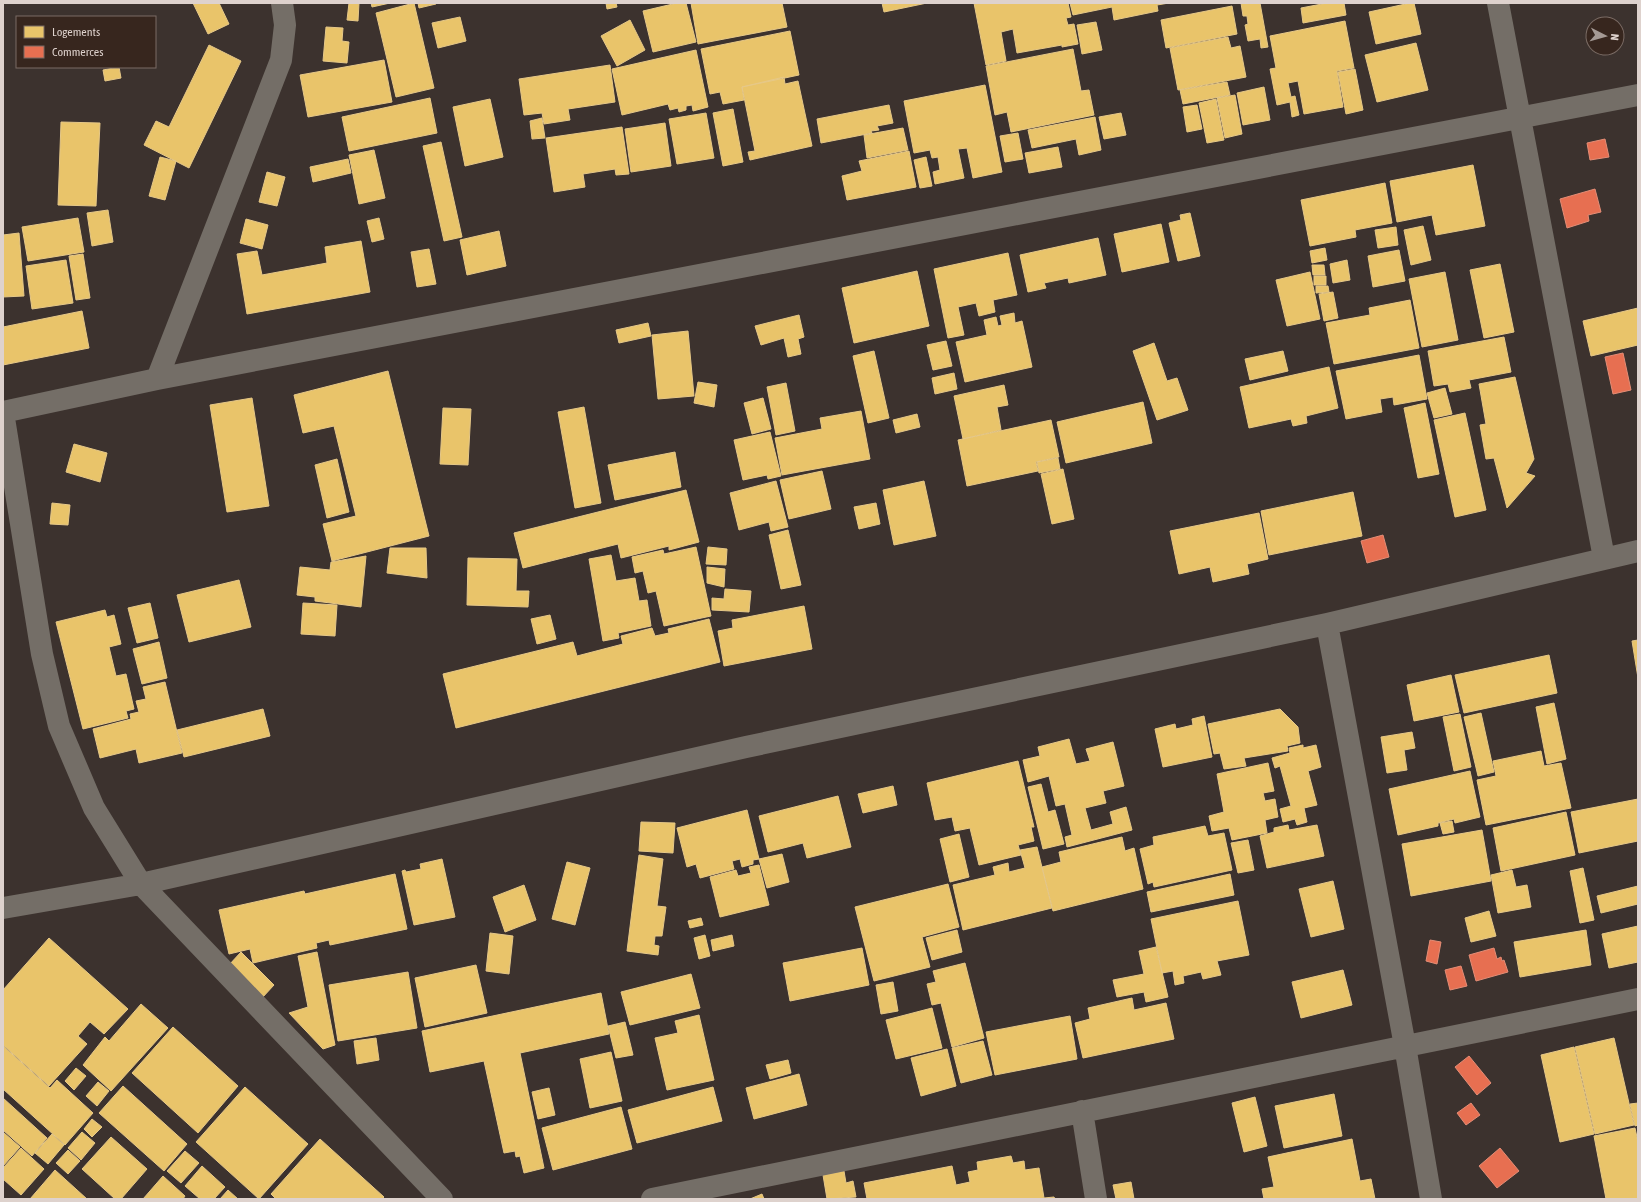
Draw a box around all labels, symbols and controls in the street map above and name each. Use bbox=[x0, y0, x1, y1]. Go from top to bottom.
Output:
legend bbox=[16, 16, 156, 68]
north arrow bbox=[1585, 16, 1625, 56]
text: Logements bbox=[52, 25, 100, 39]
text: N bbox=[1609, 33, 1621, 41]
text: Commerces bbox=[52, 45, 103, 59]

